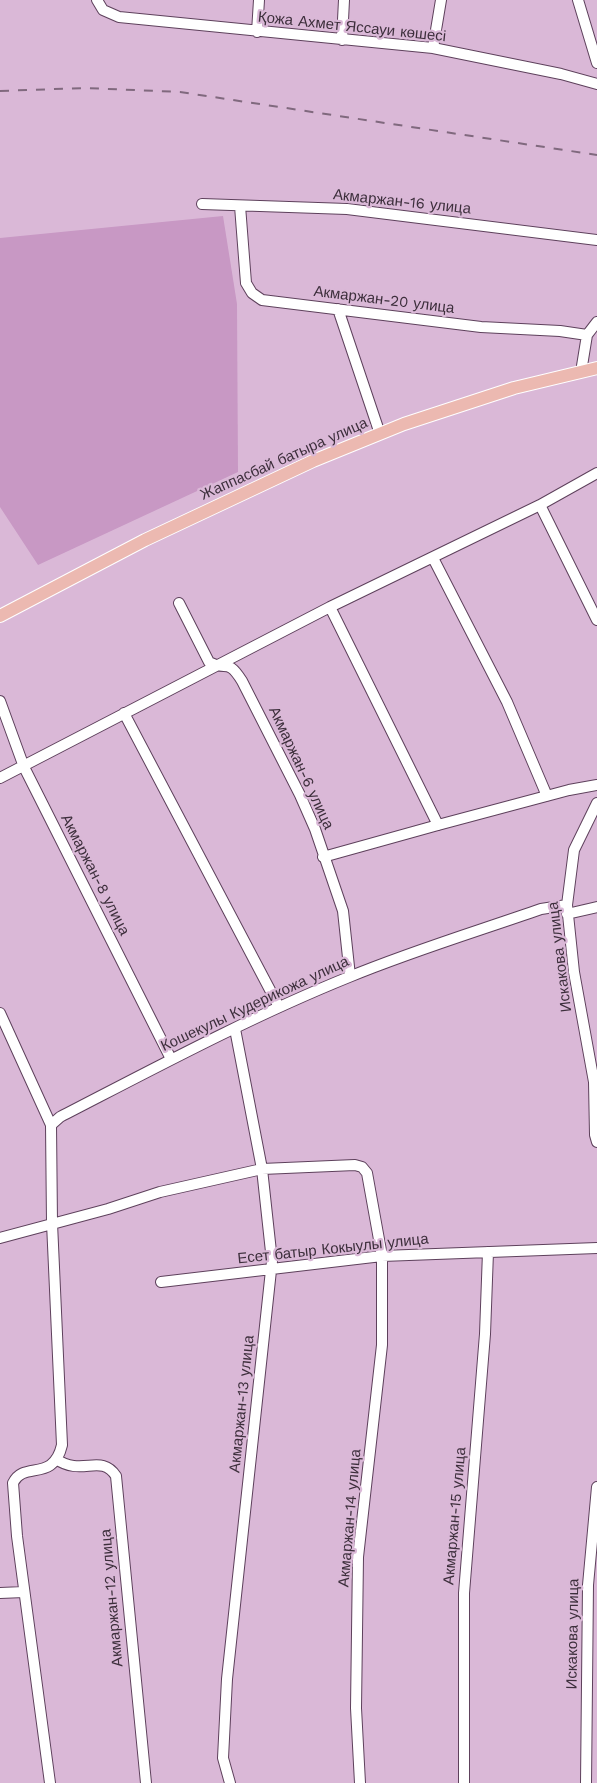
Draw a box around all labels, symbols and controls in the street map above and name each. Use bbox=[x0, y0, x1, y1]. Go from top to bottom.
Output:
street label: Қожа Ахмет Яссауи көшесі bbox=[257, 8, 447, 46]
street label: Акмаржан-16 улица bbox=[332, 186, 472, 218]
street label: Акмаржан-20 улица bbox=[313, 282, 455, 318]
street label: Жаппасбай батыра улица bbox=[197, 414, 371, 504]
street label: Акмаржан-6 улица bbox=[265, 704, 337, 832]
street label: Акмаржан-8 улица bbox=[57, 811, 133, 939]
street label: Искакова улица bbox=[544, 901, 576, 1013]
street label: Кошекулы Кудерикожа улица bbox=[158, 952, 352, 1056]
street label: Есет батыр Кокыулы улица bbox=[237, 1230, 429, 1268]
street label: Акмаржан-13 улица bbox=[226, 1334, 258, 1474]
street label: Акмаржан-15 улица bbox=[440, 1446, 470, 1586]
street label: Акмаржан-14 улица bbox=[335, 1448, 365, 1588]
street label: Акмаржан-12 улица bbox=[97, 1528, 127, 1668]
street label: Искакова улица bbox=[563, 1578, 583, 1690]

